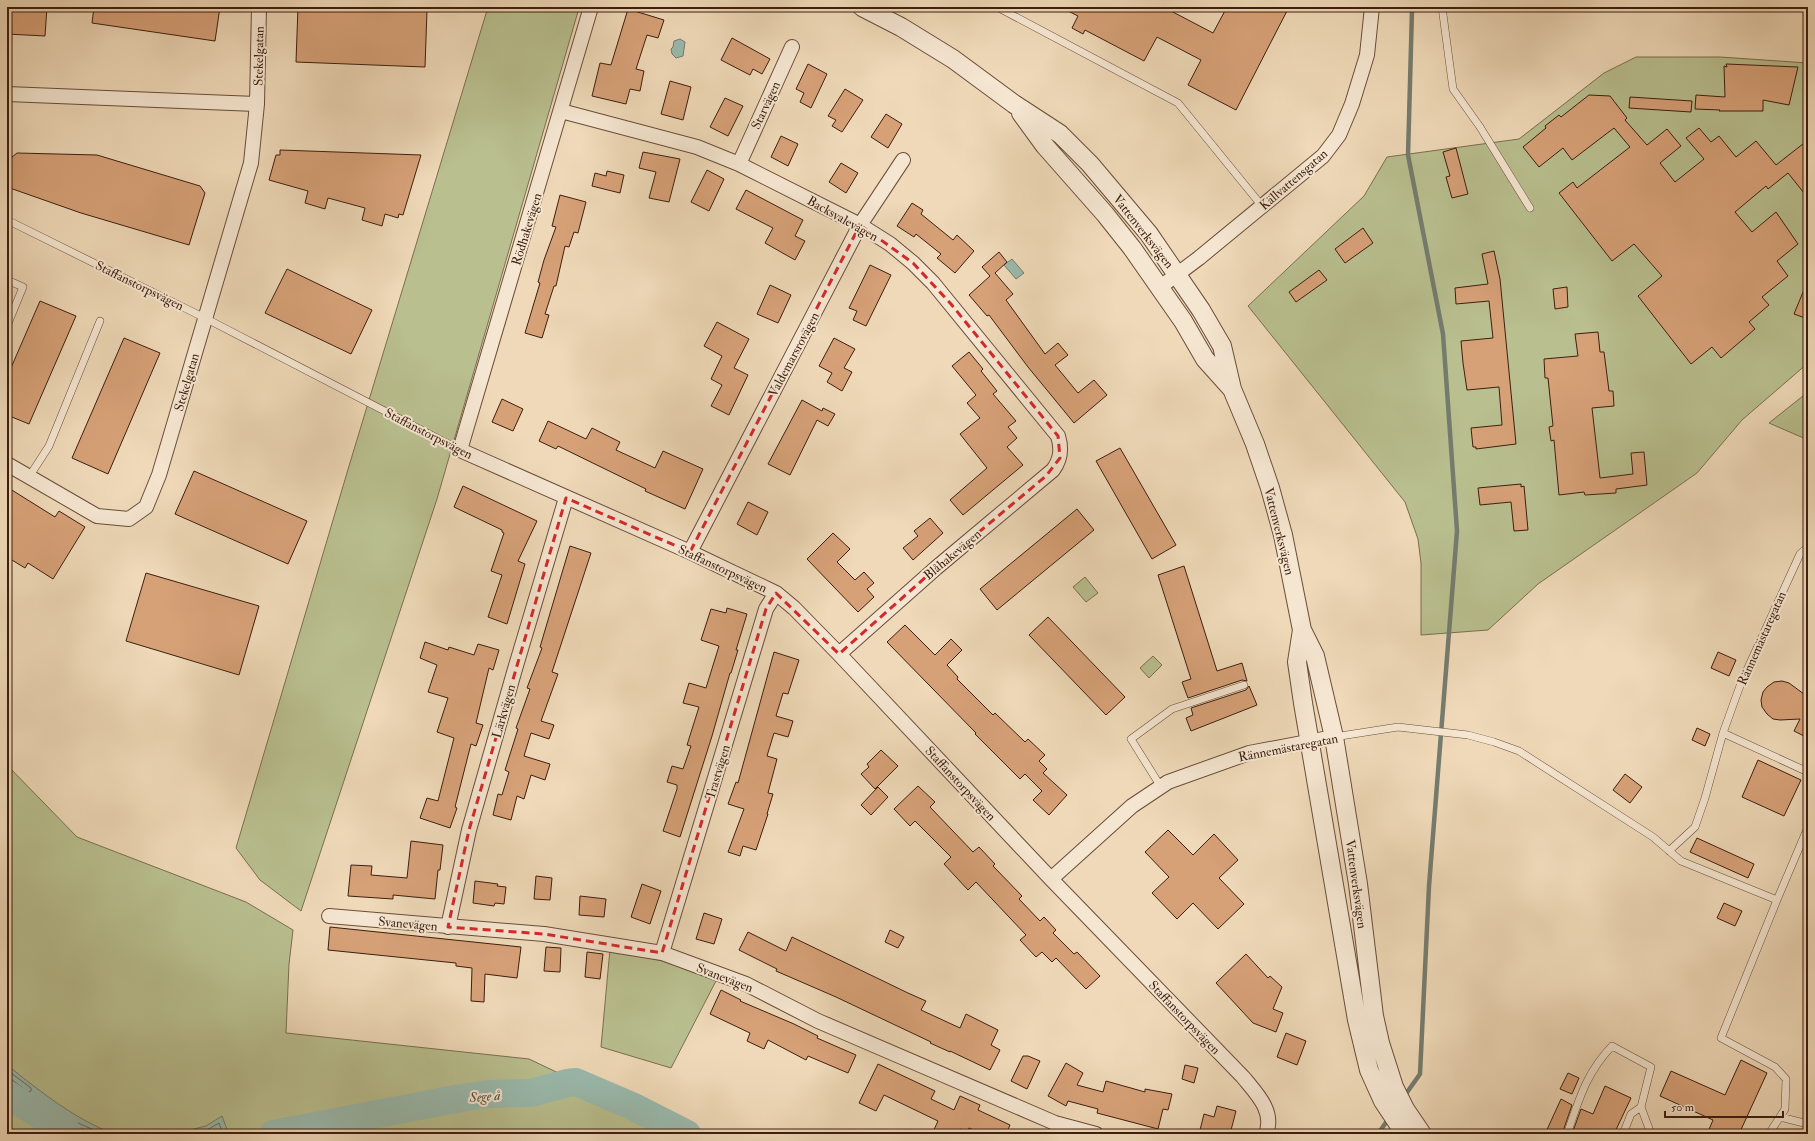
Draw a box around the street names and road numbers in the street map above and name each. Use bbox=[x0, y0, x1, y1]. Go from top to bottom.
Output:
street label: Stekelgatan bbox=[250, 26, 268, 86]
street label: Starvägen bbox=[748, 79, 784, 132]
street label: Källvattensgatan bbox=[1256, 146, 1331, 214]
street label: Rödhakevägen bbox=[508, 191, 546, 267]
street label: Vattenverksvägen bbox=[1109, 191, 1177, 272]
street label: Backsvalevägen bbox=[804, 193, 881, 245]
street label: Staffanstorpsvägen bbox=[92, 258, 187, 315]
street label: Valdemarsrovägen bbox=[765, 309, 823, 400]
street label: Stekelgatan bbox=[171, 351, 203, 413]
street label: Staffanstorpsvägen bbox=[381, 405, 475, 464]
street label: Vattenverksvägen bbox=[1260, 486, 1298, 577]
street label: Blåhakevägen bbox=[921, 526, 985, 583]
street label: Staffanstorpsvägen bbox=[675, 541, 770, 598]
street label: Rännemästaregatan bbox=[1734, 589, 1790, 688]
street label: Lärkvägen bbox=[489, 682, 519, 740]
street label: Rännemästaregatan bbox=[1237, 730, 1340, 765]
street label: Trastvägen bbox=[702, 743, 734, 802]
street label: Staffanstorpsvägen bbox=[921, 743, 999, 825]
street label: Vattenverksvägen bbox=[1342, 839, 1370, 930]
street label: Svanevägen bbox=[378, 913, 439, 935]
street label: Svanevägen bbox=[694, 960, 756, 996]
street label: Staffanstorpsvägen bbox=[1144, 977, 1224, 1059]

